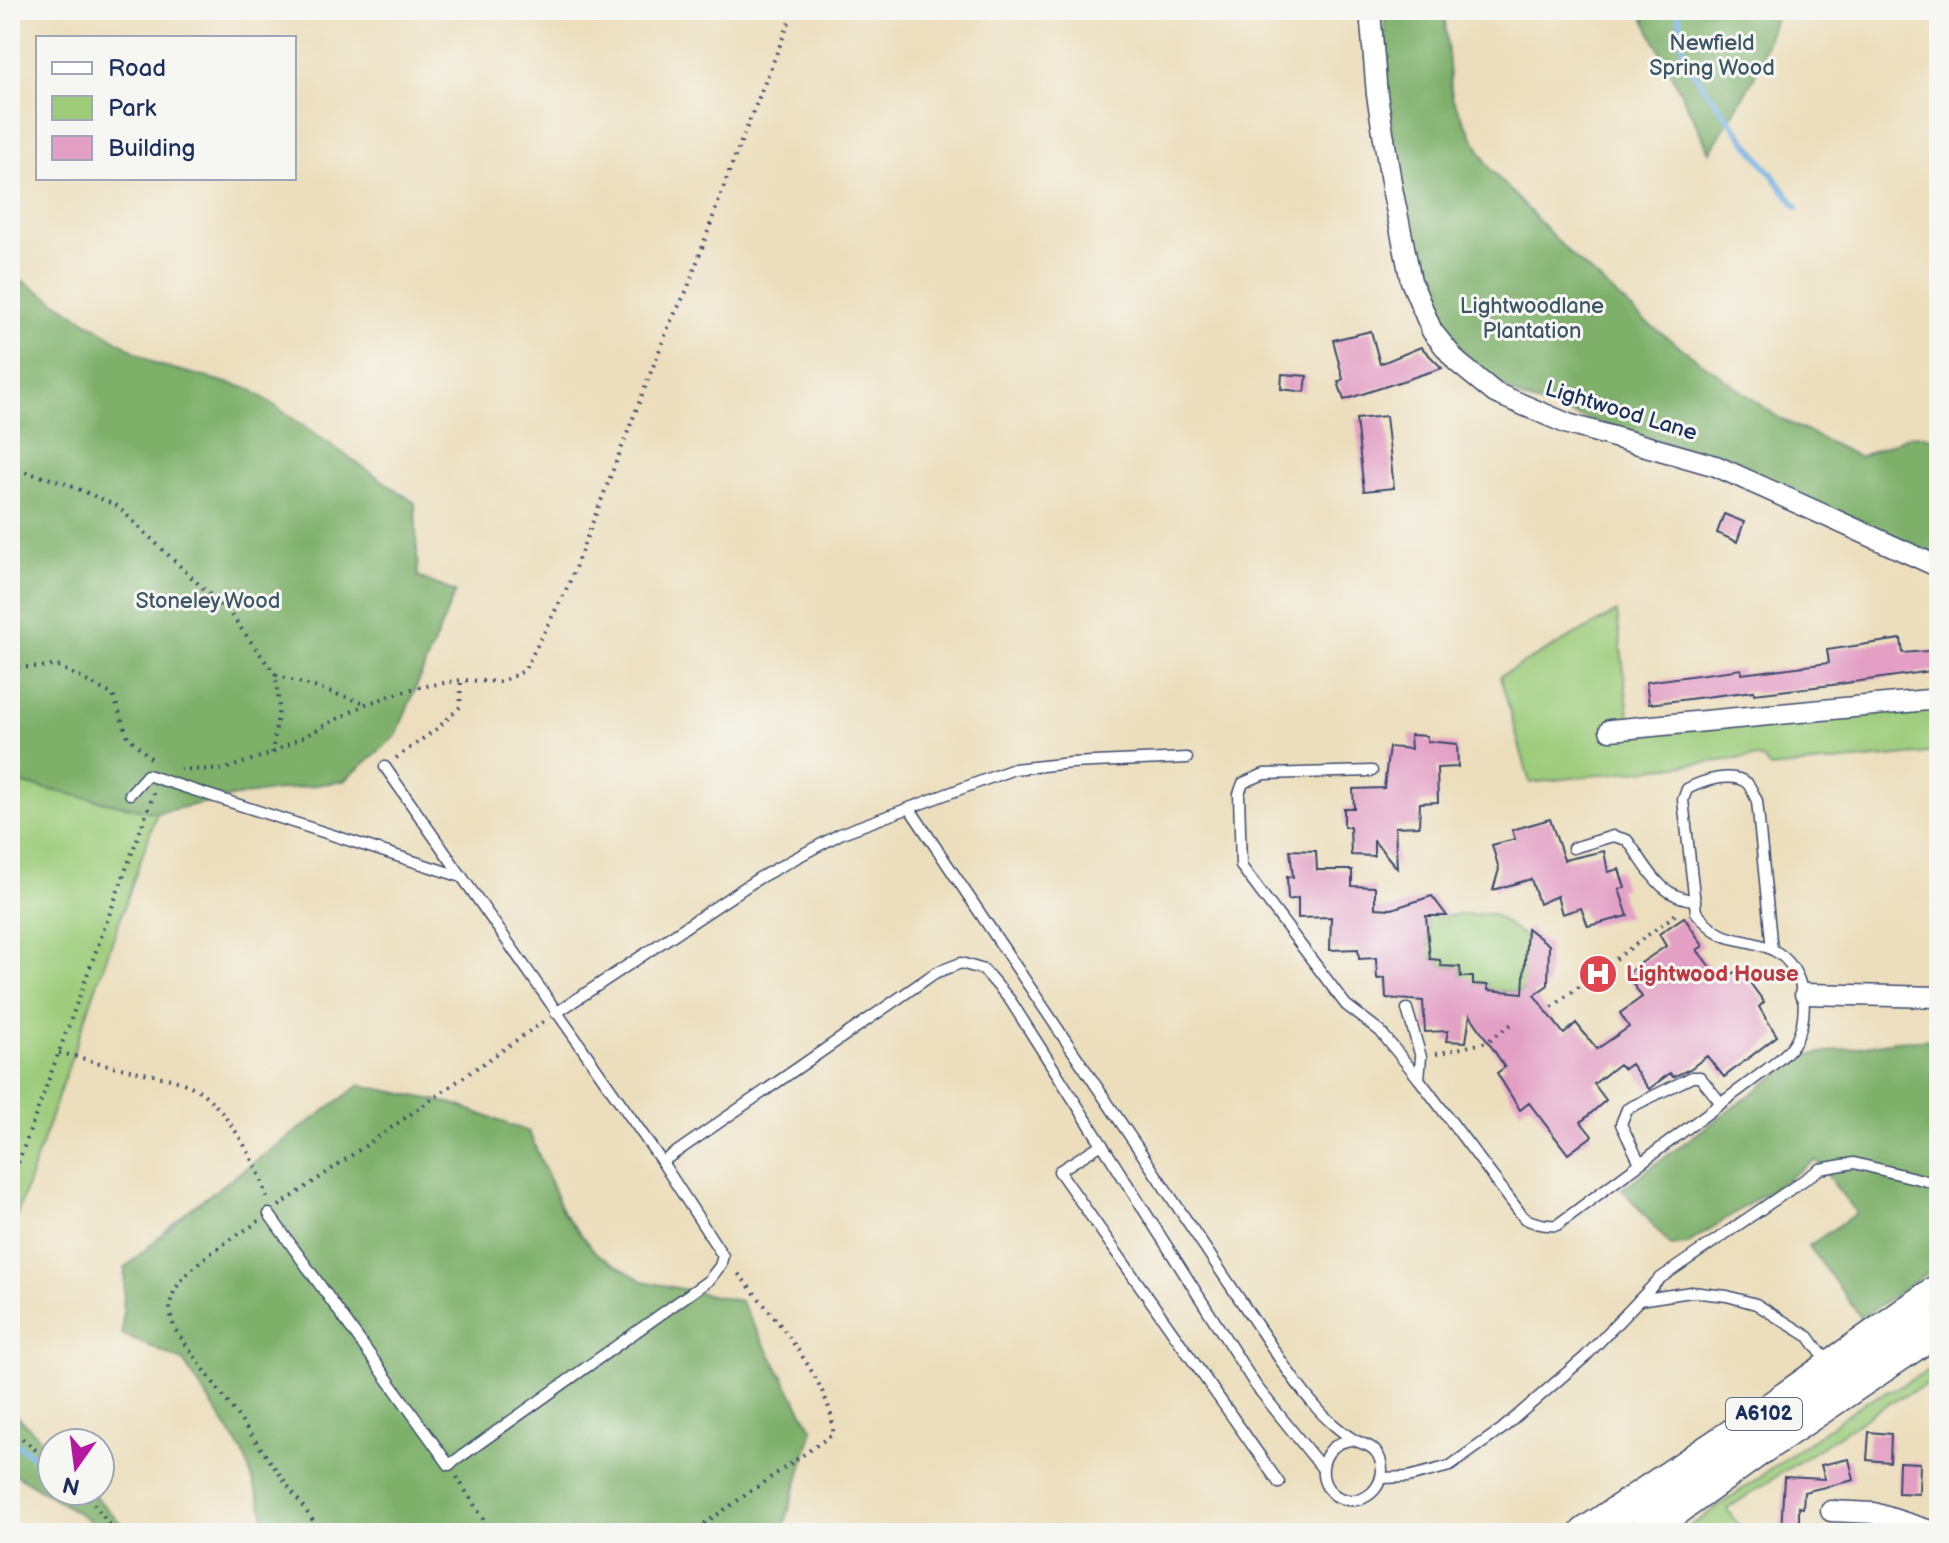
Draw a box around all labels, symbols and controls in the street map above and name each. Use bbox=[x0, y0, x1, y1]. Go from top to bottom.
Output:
park label: Newfield Spring Wood bbox=[1649, 30, 1775, 82]
legend bbox=[36, 36, 296, 180]
text: Road bbox=[108, 54, 166, 83]
text: Park bbox=[108, 94, 156, 123]
text: Building bbox=[108, 134, 195, 163]
park label: Lightwoodlane Plantation bbox=[1460, 293, 1604, 345]
street label: Lightwood Lane bbox=[1542, 375, 1700, 447]
park label: Stoneley Wood bbox=[136, 588, 280, 615]
hospital icon: Lightwood House bbox=[1577, 953, 1619, 995]
place label: Lightwood House bbox=[1626, 961, 1799, 988]
road number: A6102 bbox=[1726, 1398, 1802, 1430]
north arrow bbox=[36, 1427, 116, 1507]
text: N bbox=[60, 1470, 83, 1500]

